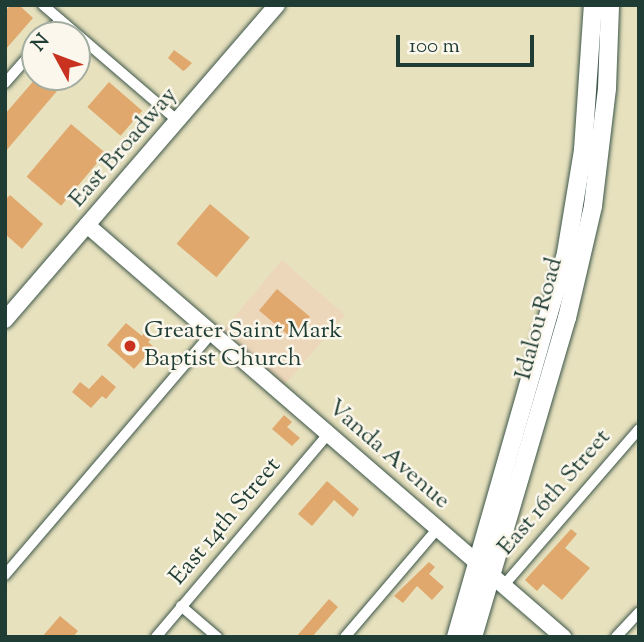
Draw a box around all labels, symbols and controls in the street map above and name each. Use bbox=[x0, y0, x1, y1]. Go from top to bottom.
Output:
north arrow bbox=[21, 21, 91, 91]
scale bar bbox=[399, 21, 537, 65]
text: N bbox=[26, 29, 56, 58]
text: 100 m bbox=[409, 32, 460, 62]
street label: East Broadway bbox=[64, 82, 184, 214]
street label: Idalou Road bbox=[510, 255, 570, 383]
place label: Greater Saint Mark Baptist Church bbox=[144, 318, 342, 374]
marker: Greater Saint Mark Baptist Church bbox=[122, 338, 138, 354]
street label: Vanda Avenue bbox=[321, 394, 455, 516]
street label: East 16th Street bbox=[492, 424, 618, 562]
street label: East 14th Street bbox=[164, 452, 288, 592]

